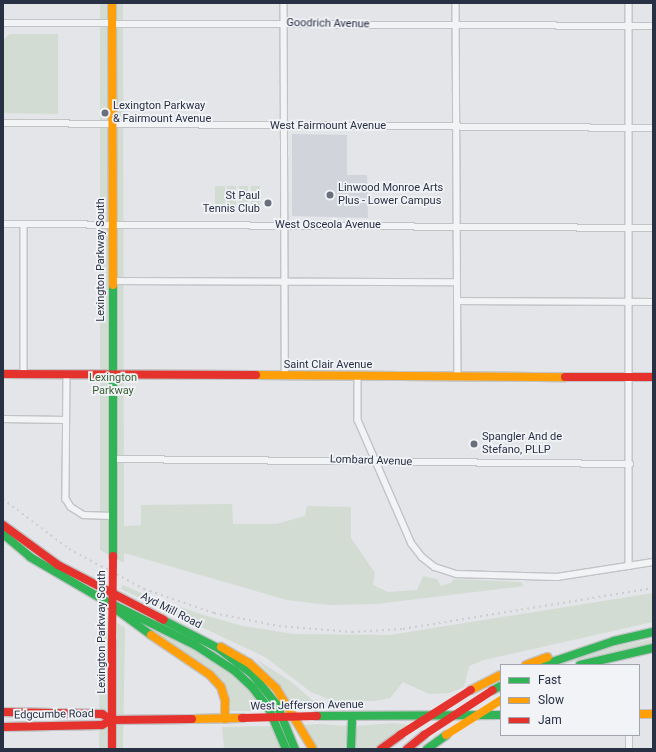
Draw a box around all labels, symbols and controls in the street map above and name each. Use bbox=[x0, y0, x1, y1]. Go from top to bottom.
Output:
street label: Goodrich Avenue bbox=[286, 17, 370, 31]
place label: Lexington Parkway & Fairmount Avenue bbox=[113, 100, 211, 126]
marker: Lexington Parkway & Fairmount Avenue bbox=[100, 108, 110, 118]
street label: West Fairmount Avenue bbox=[270, 119, 386, 133]
place label: Linwood Monroe Arts Plus - Lower Campus bbox=[338, 182, 443, 208]
place label: St Paul Tennis Club bbox=[203, 190, 260, 216]
marker: Linwood Monroe Arts Plus - Lower Campus bbox=[325, 190, 335, 200]
street label: Lexington Parkway South bbox=[94, 198, 108, 322]
marker: St Paul Tennis Club bbox=[263, 198, 273, 208]
street label: West Osceola Avenue bbox=[275, 218, 381, 232]
street label: Saint Clair Avenue bbox=[284, 358, 372, 372]
park label: Lexington Parkway bbox=[89, 372, 137, 398]
place label: Spangler And de Stefano, PLLP bbox=[482, 431, 562, 457]
marker: Spangler And de Stefano, PLLP bbox=[469, 439, 479, 449]
street label: Lombard Avenue bbox=[330, 453, 412, 469]
street label: Lexington Parkway South bbox=[95, 570, 109, 694]
street label: Ayd Mill Road bbox=[138, 590, 204, 632]
legend bbox=[500, 664, 640, 736]
text: Fast bbox=[538, 673, 561, 687]
text: Slow bbox=[538, 693, 564, 707]
street label: West Jefferson Avenue bbox=[250, 698, 364, 714]
street label: Edgcumbe Road bbox=[14, 708, 94, 722]
text: Jam bbox=[538, 713, 562, 727]

